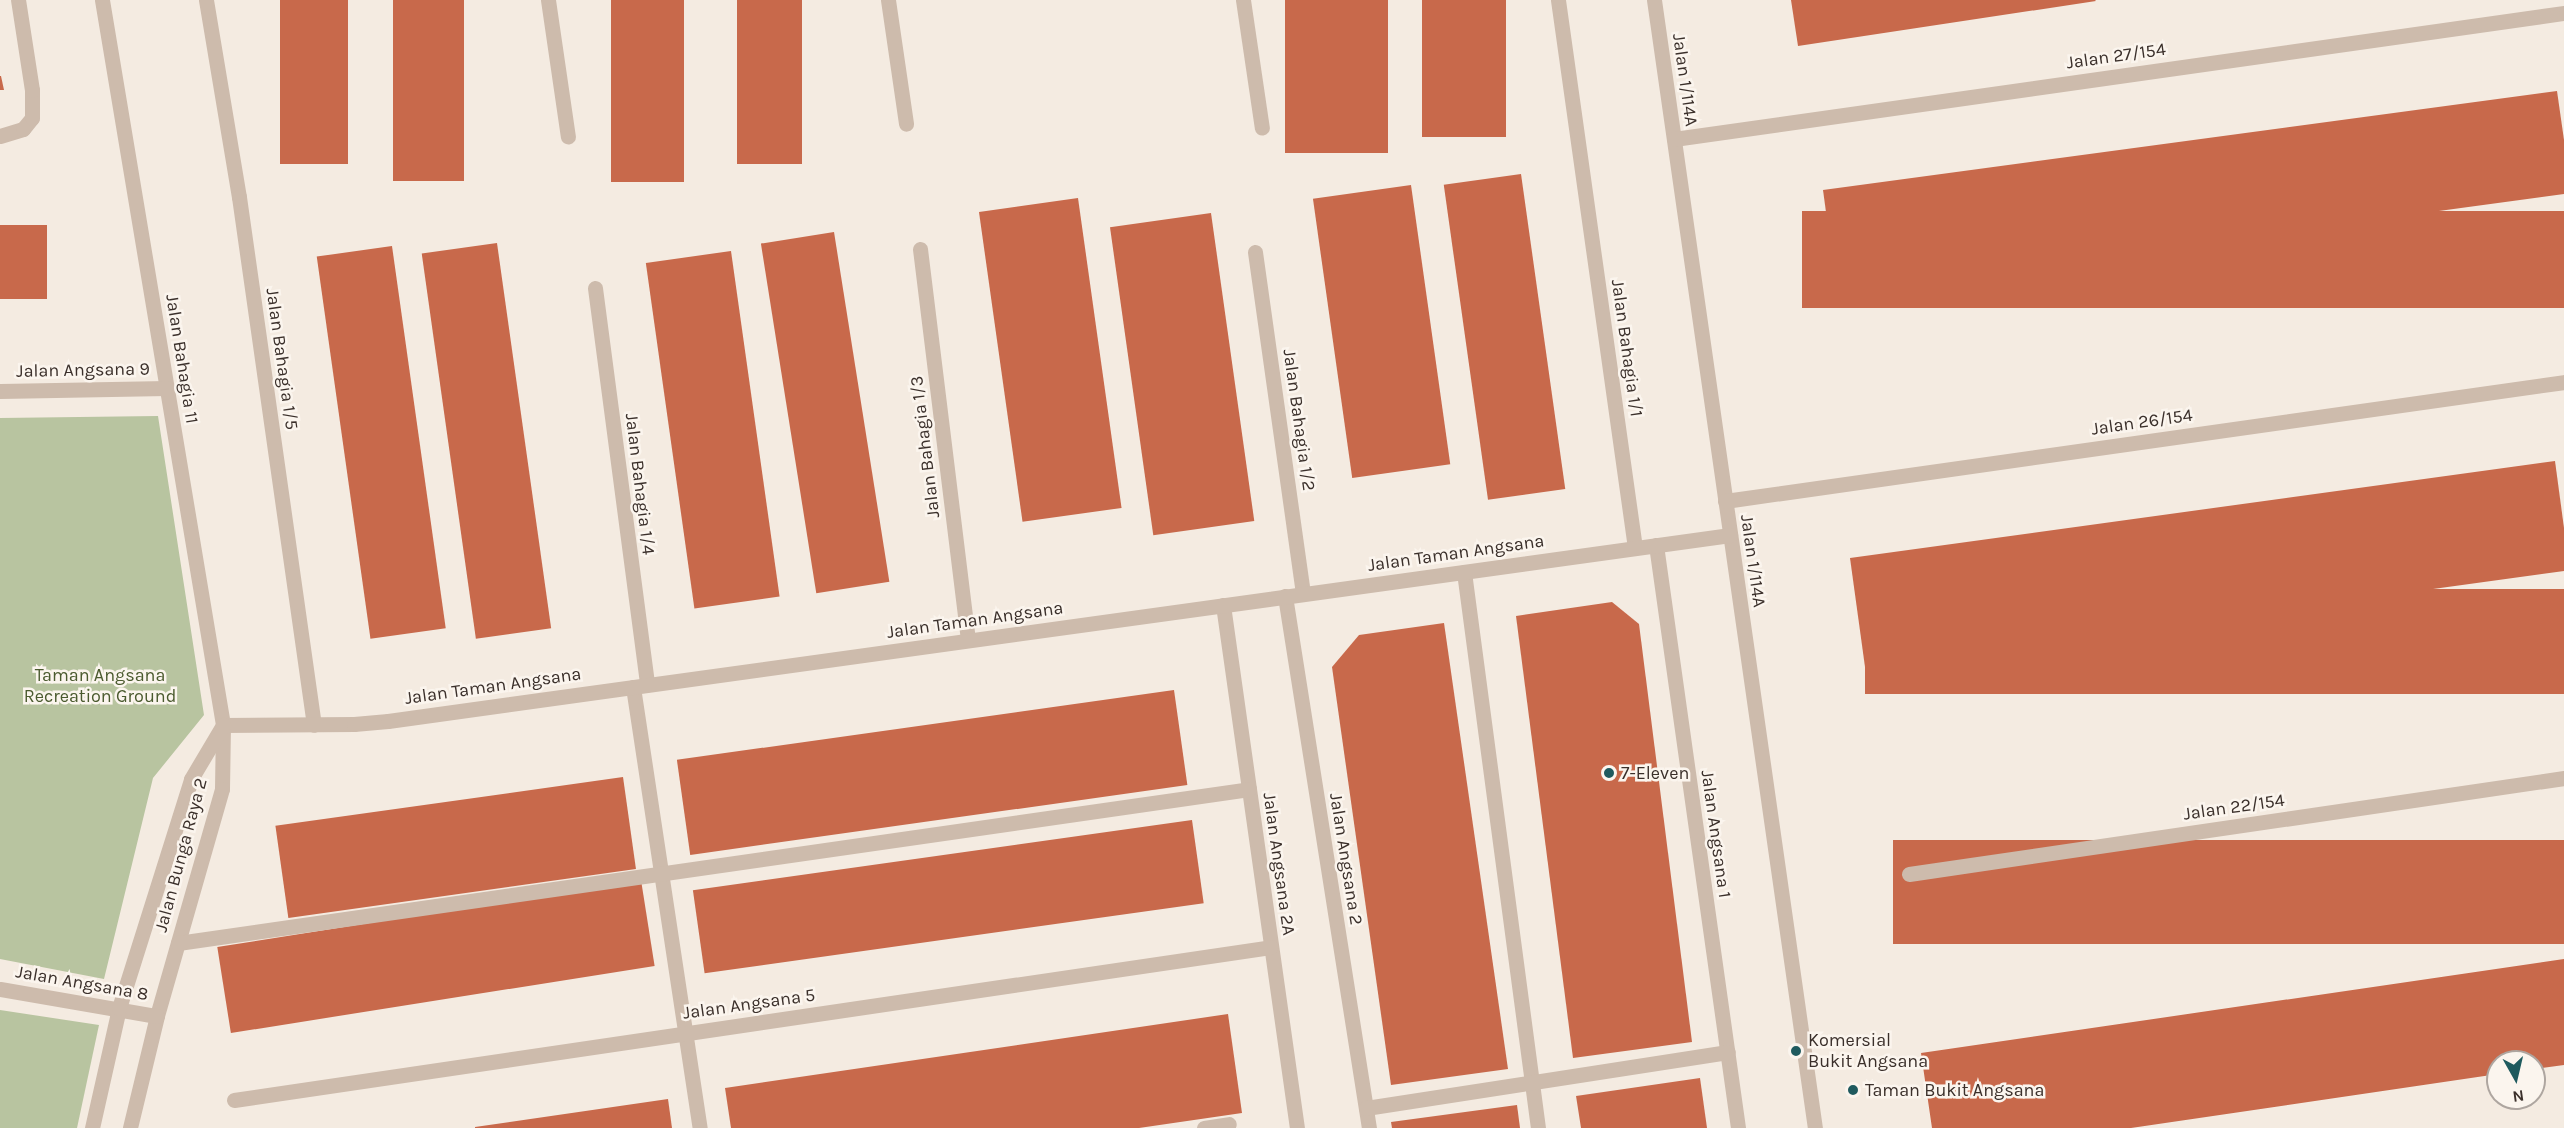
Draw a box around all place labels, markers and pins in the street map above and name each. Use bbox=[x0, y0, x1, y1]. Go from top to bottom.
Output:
place label: 7-Eleven bbox=[1621, 762, 1689, 784]
marker: 7-Eleven bbox=[1602, 766, 1616, 780]
place label: Komersial Bukit Angsana bbox=[1808, 1030, 1928, 1072]
marker: Komersial Bukit Angsana bbox=[1789, 1044, 1803, 1058]
place label: Taman Bukit Angsana bbox=[1865, 1079, 2044, 1101]
marker: Taman Bukit Angsana bbox=[1846, 1083, 1860, 1097]

